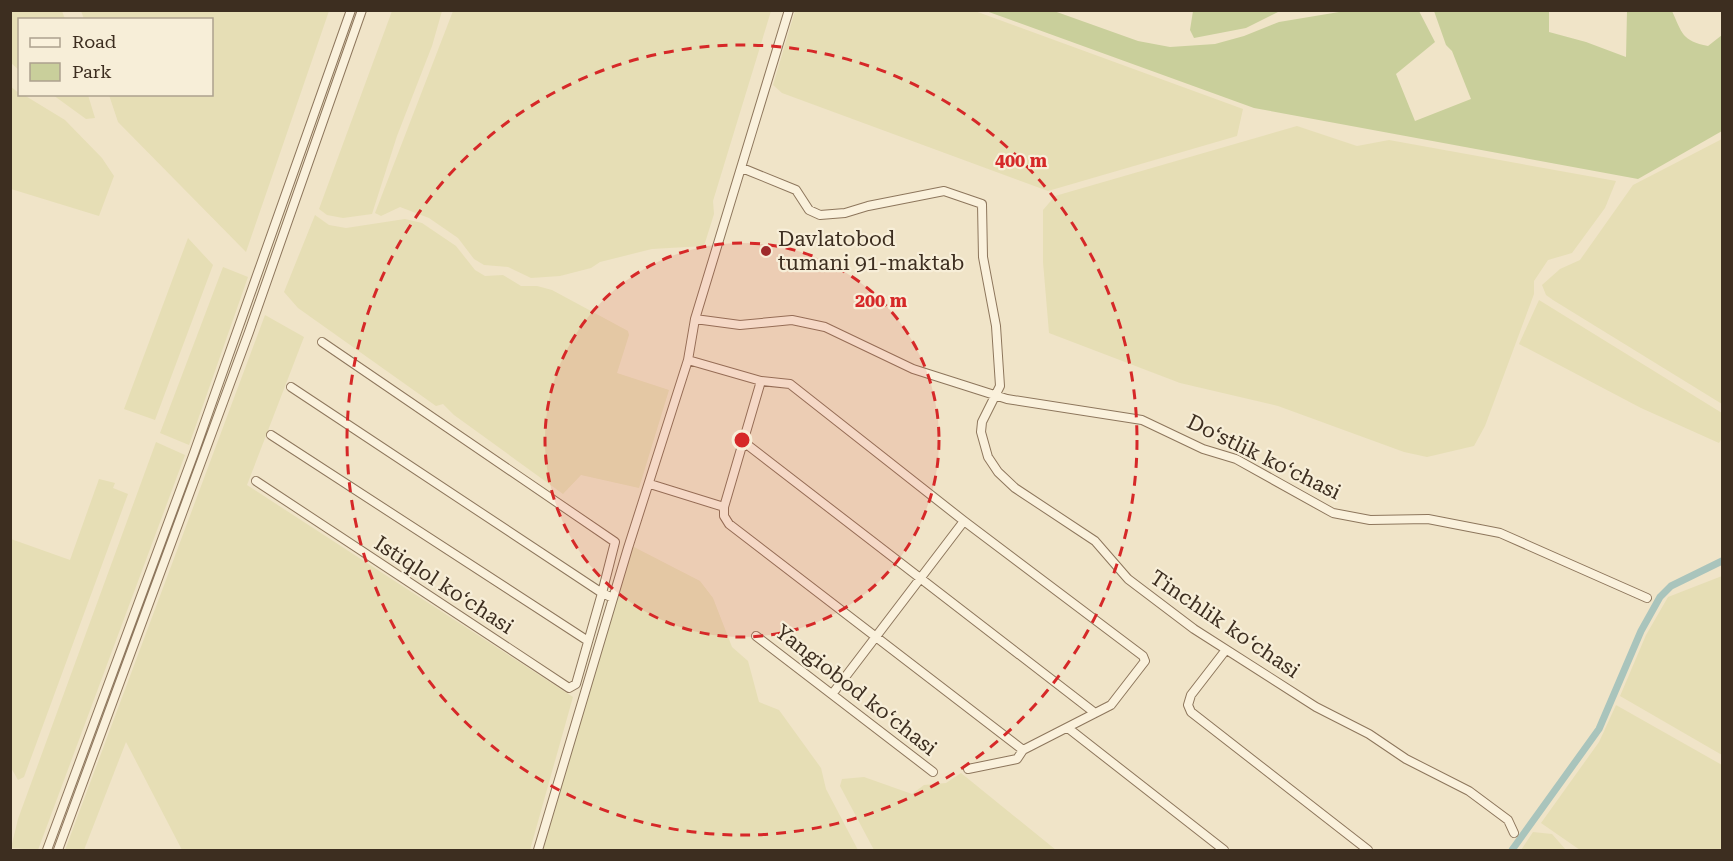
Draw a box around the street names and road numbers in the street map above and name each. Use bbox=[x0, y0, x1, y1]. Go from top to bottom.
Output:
street label: Doʻstlik koʻchasi bbox=[1183, 409, 1345, 505]
street label: Istiqlol koʻchasi bbox=[370, 531, 518, 639]
street label: Tinchlik koʻchasi bbox=[1146, 565, 1304, 683]
street label: Yangiobod koʻchasi bbox=[770, 620, 942, 761]

